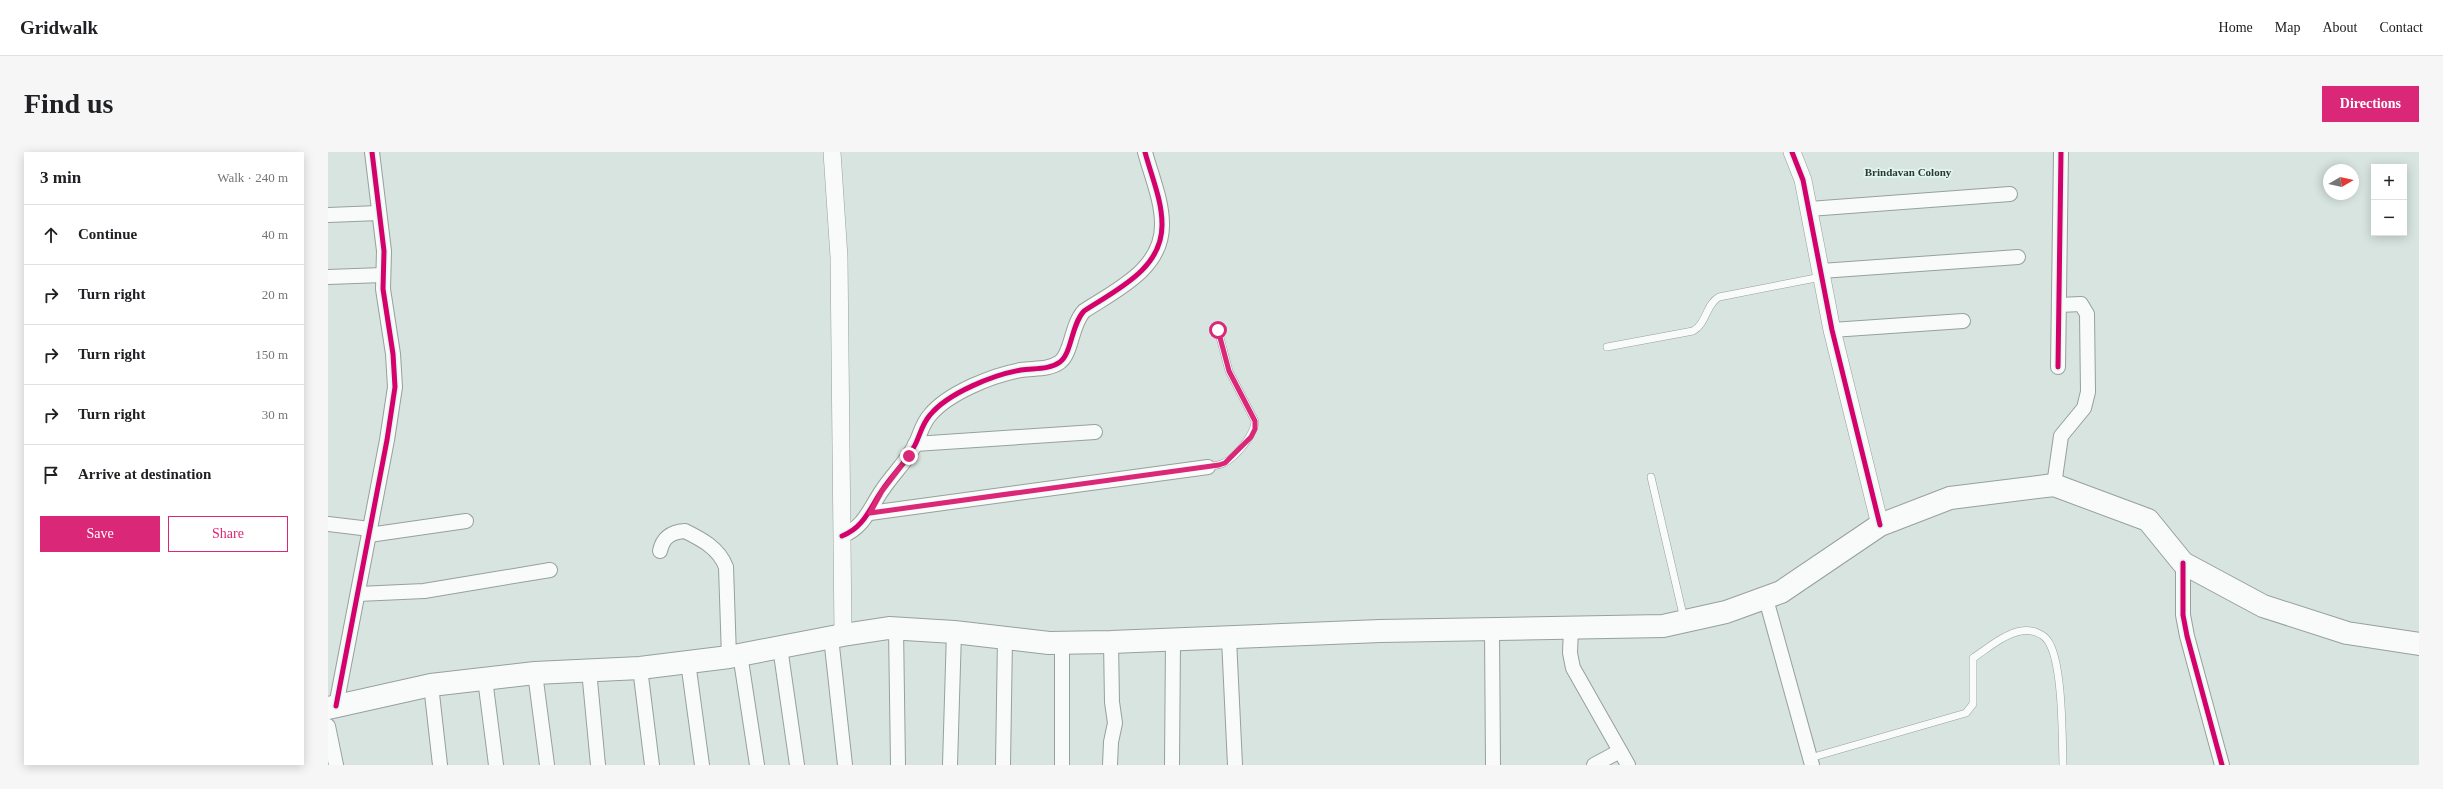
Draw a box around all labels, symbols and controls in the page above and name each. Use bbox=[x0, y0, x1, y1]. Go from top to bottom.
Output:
text: Gridwalk bbox=[20, 17, 98, 38]
text: Home bbox=[2219, 20, 2253, 35]
text: Map bbox=[2275, 20, 2300, 35]
text: About bbox=[2322, 20, 2357, 35]
text: Contact bbox=[2379, 20, 2423, 35]
button: Directions bbox=[2322, 86, 2419, 122]
text: Find us bbox=[24, 88, 114, 119]
north arrow bbox=[2323, 164, 2359, 200]
map controls bbox=[2371, 164, 2407, 236]
button: + bbox=[2371, 164, 2407, 200]
district label: Brindavan Colony bbox=[1865, 166, 1952, 178]
text: 3 min bbox=[40, 168, 81, 187]
text: Walk · 240 m bbox=[217, 170, 288, 185]
button: − bbox=[2371, 200, 2407, 236]
icon: ahead bbox=[40, 224, 62, 246]
text: Continue bbox=[78, 226, 137, 242]
text: 40 m bbox=[262, 227, 288, 242]
icon: right bbox=[40, 284, 62, 306]
text: Turn right bbox=[78, 286, 145, 302]
text: 20 m bbox=[262, 287, 288, 302]
route start bbox=[1209, 321, 1227, 339]
icon: right bbox=[40, 344, 62, 366]
text: Turn right bbox=[78, 346, 145, 362]
text: 150 m bbox=[255, 347, 288, 362]
icon: right bbox=[40, 404, 62, 426]
text: Turn right bbox=[78, 406, 145, 422]
text: 30 m bbox=[262, 407, 288, 422]
route end bbox=[900, 447, 918, 465]
icon: arrive bbox=[40, 464, 62, 486]
text: Arrive at destination bbox=[78, 466, 211, 482]
button: Save bbox=[40, 516, 160, 552]
button: Share bbox=[168, 516, 288, 552]

